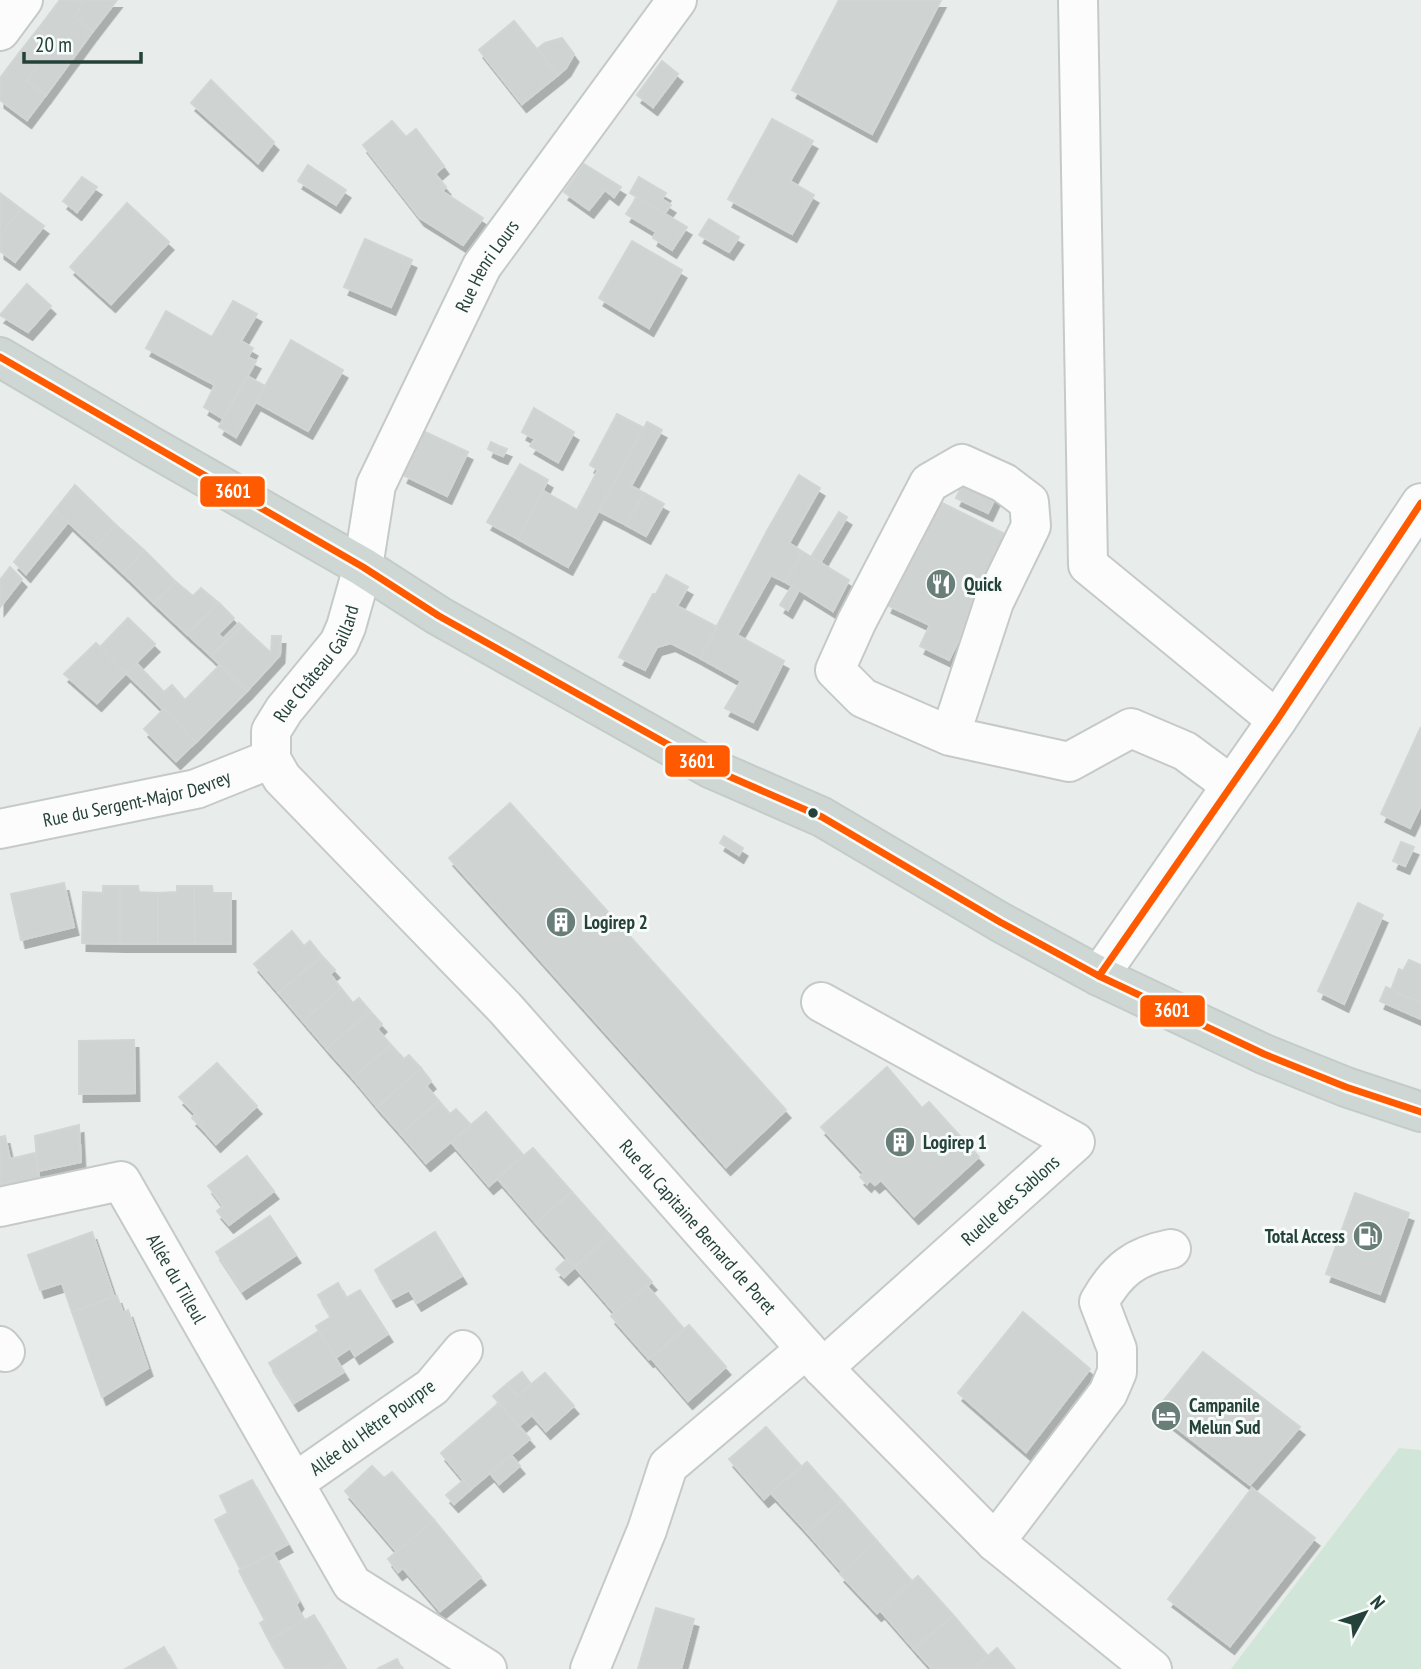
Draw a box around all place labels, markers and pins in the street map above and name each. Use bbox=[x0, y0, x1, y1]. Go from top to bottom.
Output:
restaurant icon: Quick bbox=[924, 567, 958, 601]
place label: Quick bbox=[964, 572, 1002, 596]
unlabelled marker bbox=[806, 806, 820, 820]
building icon: Logirep 2 bbox=[544, 905, 578, 939]
place label: Logirep 2 bbox=[584, 910, 648, 934]
building icon: Logirep 1 bbox=[883, 1125, 917, 1159]
place label: Logirep 1 bbox=[923, 1130, 987, 1154]
fuel station icon: Total Access bbox=[1351, 1219, 1385, 1253]
place label: Total Access bbox=[1265, 1224, 1345, 1248]
place label: Campanile Melun Sud bbox=[1189, 1393, 1261, 1439]
hotel icon: Campanile Melun Sud bbox=[1149, 1399, 1183, 1433]

